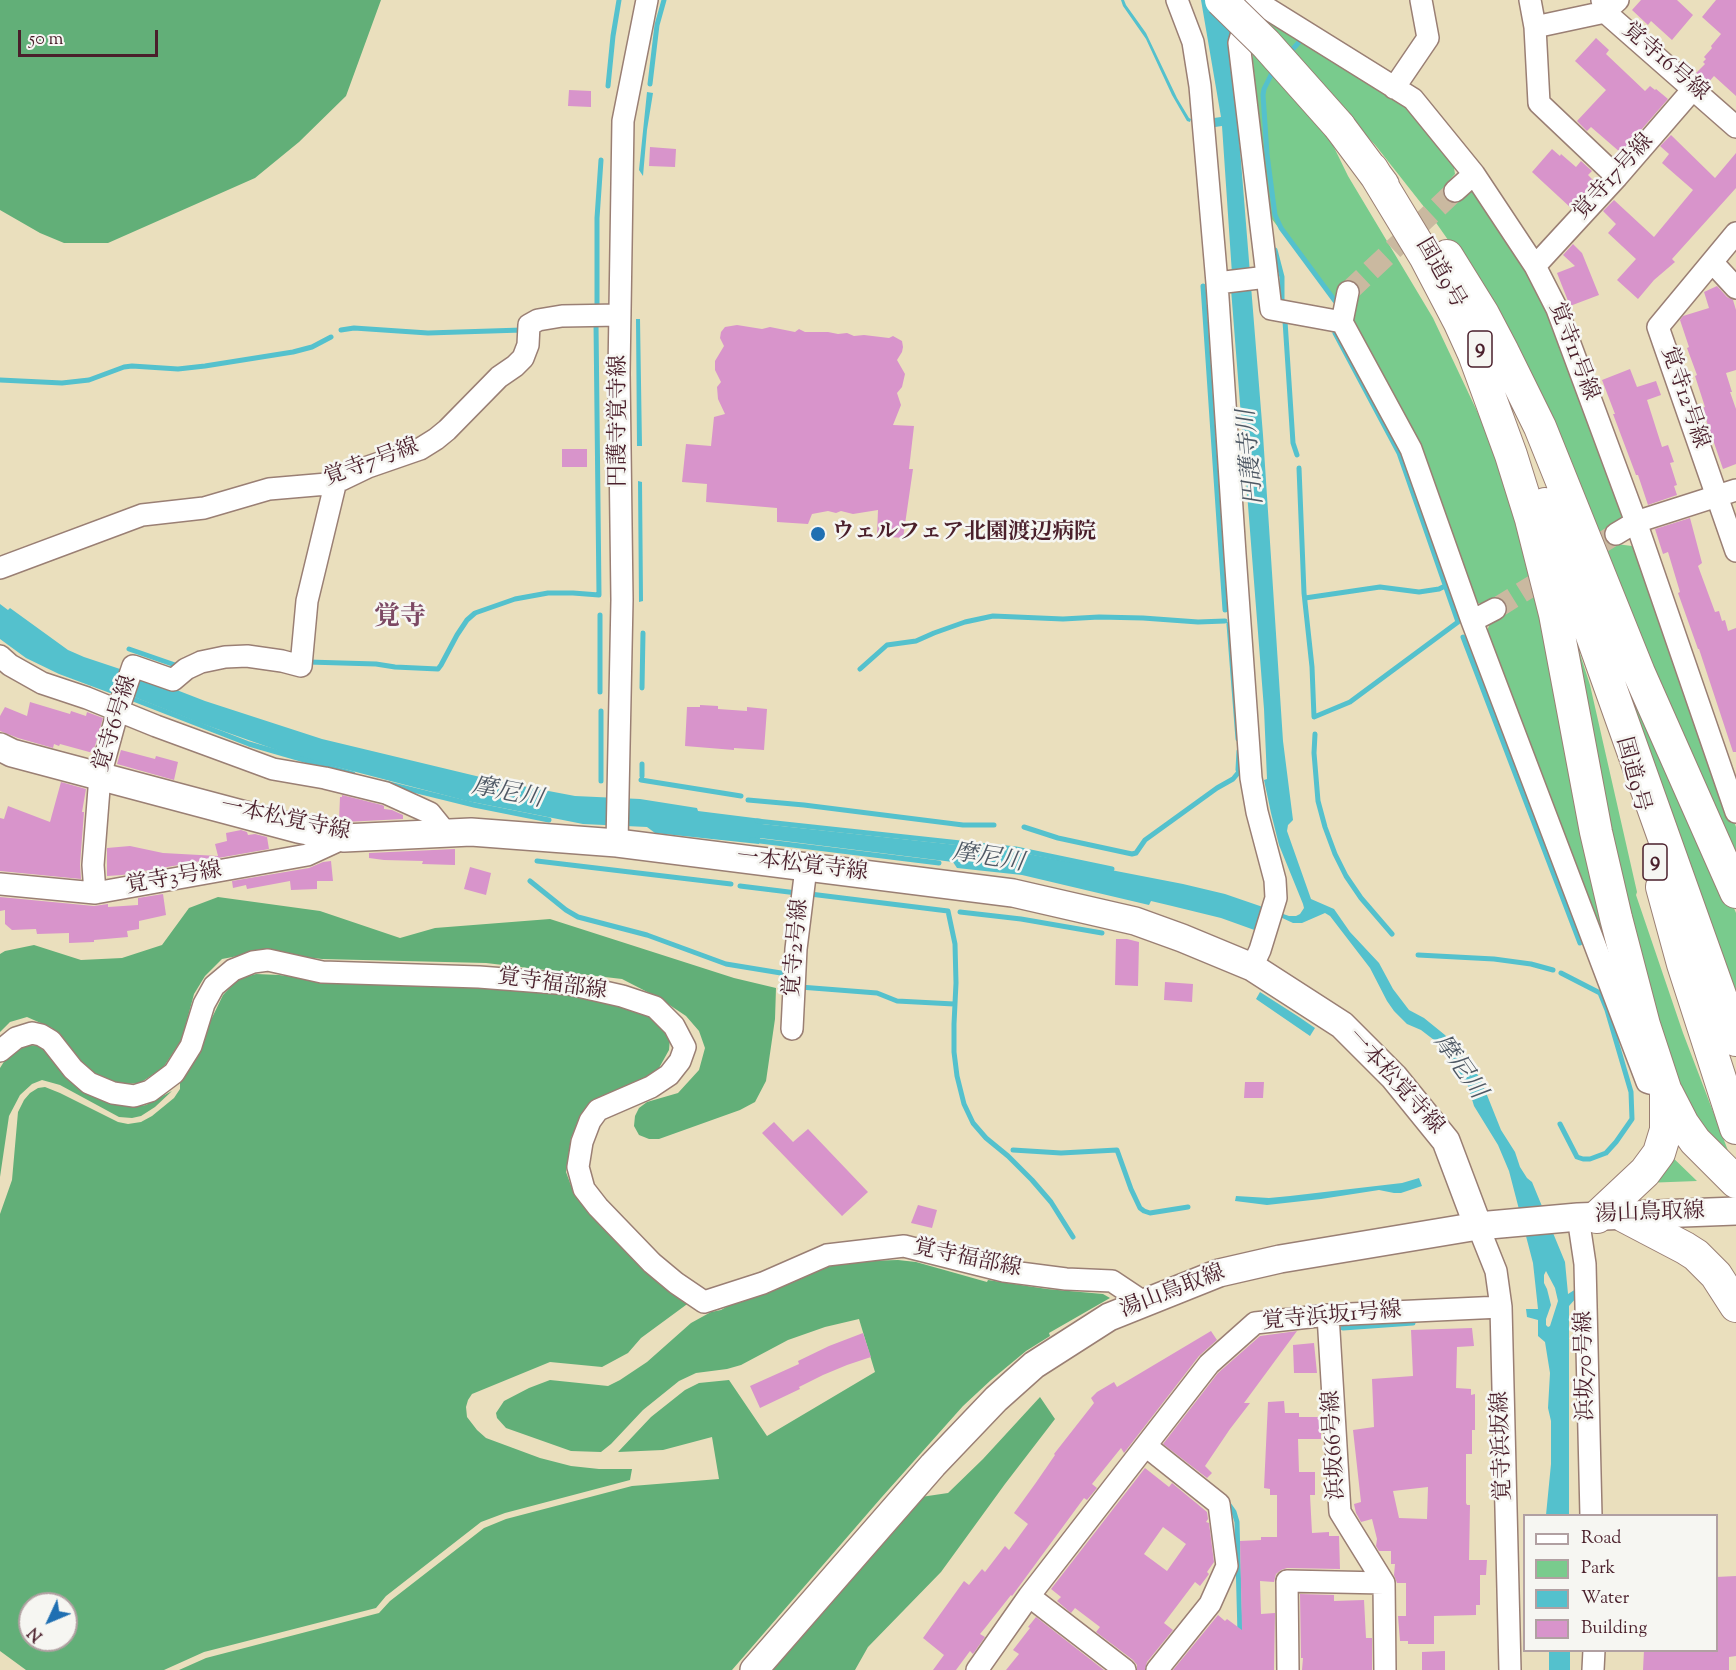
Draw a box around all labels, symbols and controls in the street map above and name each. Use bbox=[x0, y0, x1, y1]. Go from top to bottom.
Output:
scale bar bbox=[21, 18, 160, 56]
street label: 覚寺16号線 bbox=[1615, 18, 1713, 108]
text: 50 m bbox=[29, 27, 63, 53]
street label: 覚寺17号線 bbox=[1570, 130, 1660, 226]
street label: 国道9号 bbox=[1408, 234, 1470, 314]
street label: 覚寺11号線 bbox=[1541, 299, 1603, 405]
road number: 9 bbox=[1468, 331, 1492, 367]
street label: 覚寺12号線 bbox=[1653, 344, 1713, 452]
street label: 円護寺覚寺線 bbox=[607, 355, 633, 487]
water label: 円護寺川 bbox=[1234, 408, 1272, 506]
street label: 覚寺7号線 bbox=[321, 435, 423, 493]
place label: ウェルフェア北園渡辺病院 bbox=[832, 521, 1096, 547]
marker: ウェルフェア北園渡辺病院 bbox=[809, 525, 827, 543]
district label: 覚寺 bbox=[374, 604, 426, 636]
street label: 覚寺6号線 bbox=[90, 673, 144, 775]
street label: 国道9号 bbox=[1608, 735, 1654, 815]
water label: 摩尼川 bbox=[469, 774, 545, 816]
street label: 一本松覚寺線 bbox=[218, 794, 352, 848]
water label: 摩尼川 bbox=[950, 840, 1026, 880]
road number: 9 bbox=[1643, 844, 1667, 880]
street label: 一本松覚寺線 bbox=[735, 846, 869, 888]
street label: 覚寺3号線 bbox=[124, 859, 224, 901]
street label: 覚寺2号線 bbox=[781, 898, 815, 998]
street label: 覚寺福部線 bbox=[496, 965, 608, 1007]
street label: 一本松覚寺線 bbox=[1340, 1025, 1448, 1141]
water label: 摩尼川 bbox=[1426, 1030, 1490, 1106]
street label: 湯山鳥取線 bbox=[1595, 1200, 1705, 1230]
street label: 覚寺福部線 bbox=[910, 1236, 1024, 1284]
street label: 湯山鳥取線 bbox=[1117, 1261, 1229, 1325]
street label: 覚寺浜坂1号線 bbox=[1261, 1299, 1403, 1337]
street label: 浜坂70号線 bbox=[1573, 1311, 1601, 1421]
street label: 浜坂66号線 bbox=[1320, 1389, 1352, 1501]
street label: 覚寺浜坂線 bbox=[1489, 1391, 1519, 1501]
legend bbox=[1523, 1514, 1718, 1652]
text: Road bbox=[1581, 1526, 1621, 1552]
text: Park bbox=[1581, 1556, 1615, 1582]
text: Water bbox=[1581, 1586, 1629, 1612]
north arrow bbox=[18, 1592, 78, 1652]
text: Building bbox=[1581, 1616, 1647, 1642]
text: N bbox=[23, 1621, 49, 1646]

